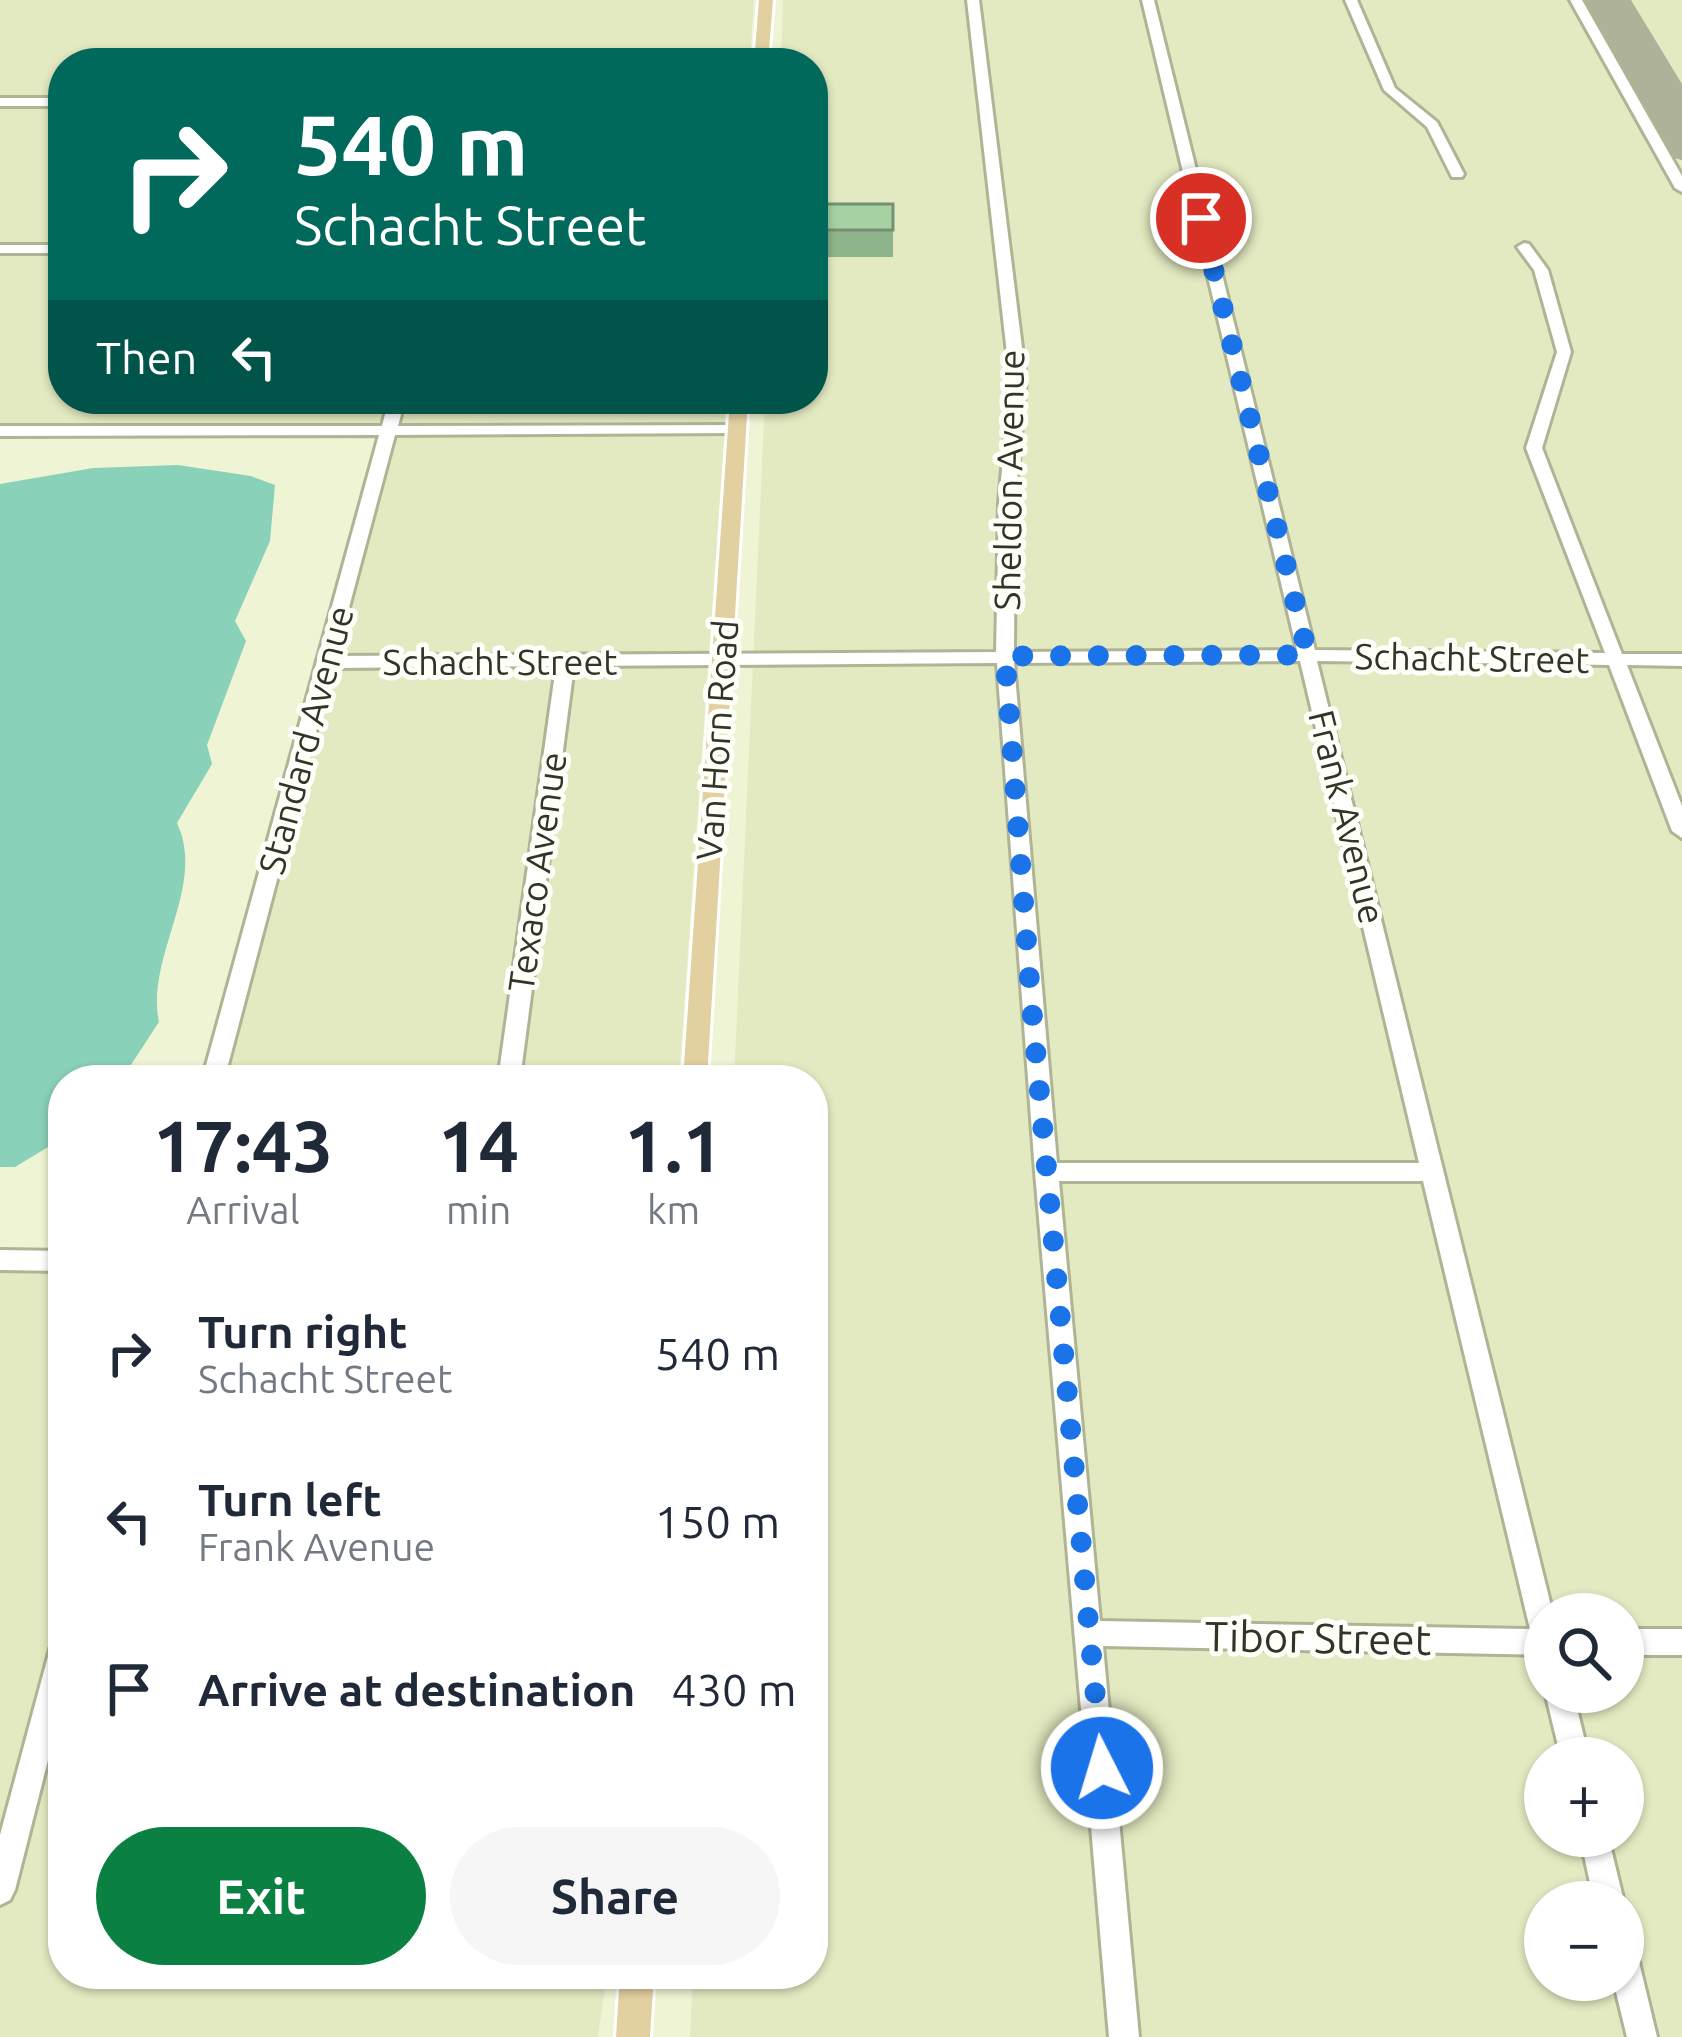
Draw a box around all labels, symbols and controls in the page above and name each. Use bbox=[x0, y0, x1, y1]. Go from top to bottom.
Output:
icon: right bbox=[96, 96, 252, 252]
text: 540 m bbox=[294, 97, 528, 191]
pin bbox=[1150, 167, 1252, 269]
icon: arrive bbox=[1168, 185, 1234, 251]
text: Schacht Street bbox=[294, 195, 646, 255]
icon: left bbox=[221, 324, 287, 390]
text: Then bbox=[96, 332, 197, 383]
street label: Sheldon Avenue bbox=[986, 349, 1031, 611]
street label: Standard Avenue bbox=[250, 601, 361, 878]
street label: Van Horn Road bbox=[688, 618, 745, 862]
street label: Schacht Street bbox=[1354, 635, 1590, 680]
street label: Schacht Street bbox=[383, 641, 617, 682]
street label: Frank Avenue bbox=[1301, 706, 1394, 928]
street label: Texaco Avenue bbox=[499, 749, 574, 995]
text: 17:43 bbox=[153, 1105, 333, 1186]
text: 14 bbox=[438, 1105, 519, 1186]
text: 1.1 bbox=[624, 1105, 723, 1186]
text: Arrival bbox=[186, 1188, 300, 1231]
text: min bbox=[446, 1188, 511, 1231]
text: km bbox=[647, 1188, 700, 1231]
text: Turn right bbox=[198, 1306, 407, 1357]
icon: right bbox=[96, 1320, 162, 1386]
text: 540 m bbox=[655, 1328, 780, 1379]
text: Schacht Street bbox=[198, 1357, 452, 1400]
text: Turn left bbox=[198, 1474, 382, 1525]
icon: left bbox=[96, 1488, 162, 1554]
text: 150 m bbox=[655, 1496, 780, 1547]
text: Frank Avenue bbox=[198, 1525, 435, 1568]
map controls bbox=[1524, 1593, 1644, 2001]
button: search bbox=[1524, 1593, 1644, 1713]
street label: Tibor Street bbox=[1204, 1612, 1432, 1663]
icon: arrive bbox=[96, 1656, 162, 1722]
text: Arrive at destination bbox=[198, 1664, 635, 1715]
text: 430 m bbox=[671, 1664, 797, 1715]
position arrow bbox=[1039, 1705, 1165, 1831]
button: + bbox=[1524, 1737, 1644, 1857]
button: Exit bbox=[96, 1827, 426, 1965]
button: Share bbox=[450, 1827, 780, 1965]
button: − bbox=[1524, 1881, 1644, 2001]

